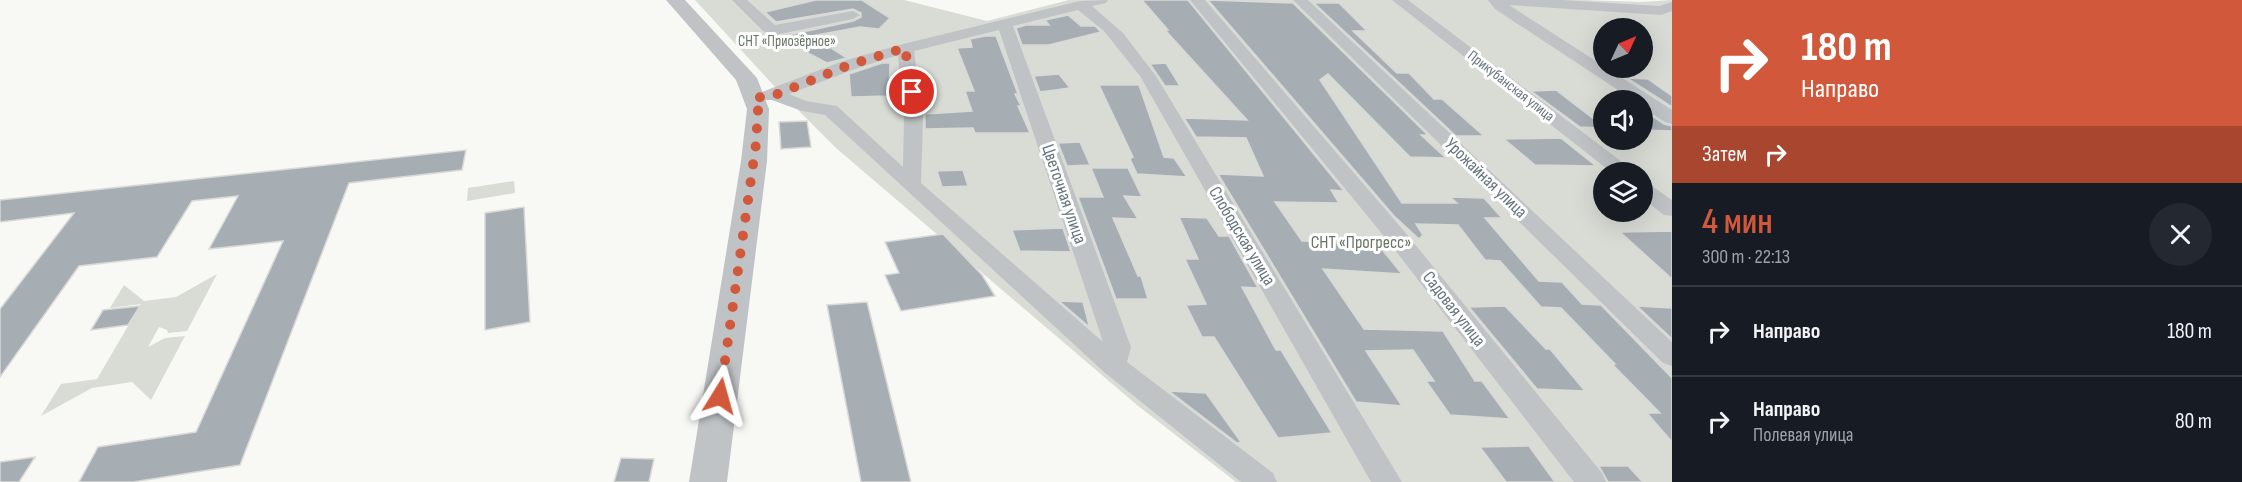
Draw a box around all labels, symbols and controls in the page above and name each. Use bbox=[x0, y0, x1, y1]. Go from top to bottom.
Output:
north arrow bbox=[1593, 18, 1653, 78]
map controls bbox=[1593, 18, 1653, 222]
text: 180 m bbox=[1801, 22, 1892, 73]
icon: right bbox=[1702, 24, 1780, 102]
park label: СНТ «Приозёрное» bbox=[738, 32, 836, 51]
street label: Прикубанская улица bbox=[1464, 46, 1558, 126]
pin bbox=[886, 66, 937, 117]
text: Направо bbox=[1801, 73, 1879, 105]
icon: arrive bbox=[895, 75, 928, 108]
button: sound bbox=[1593, 90, 1653, 150]
street label: Урожайная улица bbox=[1441, 134, 1531, 222]
icon: right bbox=[1759, 138, 1792, 171]
street label: Цветочная улица bbox=[1037, 141, 1091, 247]
text: Затем bbox=[1702, 141, 1747, 168]
button: layers bbox=[1593, 162, 1653, 222]
street label: Слободская улица bbox=[1204, 183, 1280, 289]
text: 4 мин bbox=[1702, 201, 1773, 244]
button: close bbox=[2149, 203, 2212, 266]
park label: СНТ «Прогресс» bbox=[1311, 232, 1411, 253]
text: 300 m · 22:13 bbox=[1702, 245, 1790, 269]
street label: Садовая улица bbox=[1418, 267, 1490, 351]
icon: right bbox=[1702, 315, 1735, 348]
text: Направо bbox=[1753, 318, 1820, 345]
text: 180 m bbox=[2167, 318, 2212, 345]
position arrow bbox=[688, 364, 752, 428]
text: Направо bbox=[1753, 396, 1820, 423]
icon: right bbox=[1702, 405, 1735, 438]
text: 80 m bbox=[2175, 408, 2212, 435]
text: Полевая улица bbox=[1753, 423, 1853, 447]

